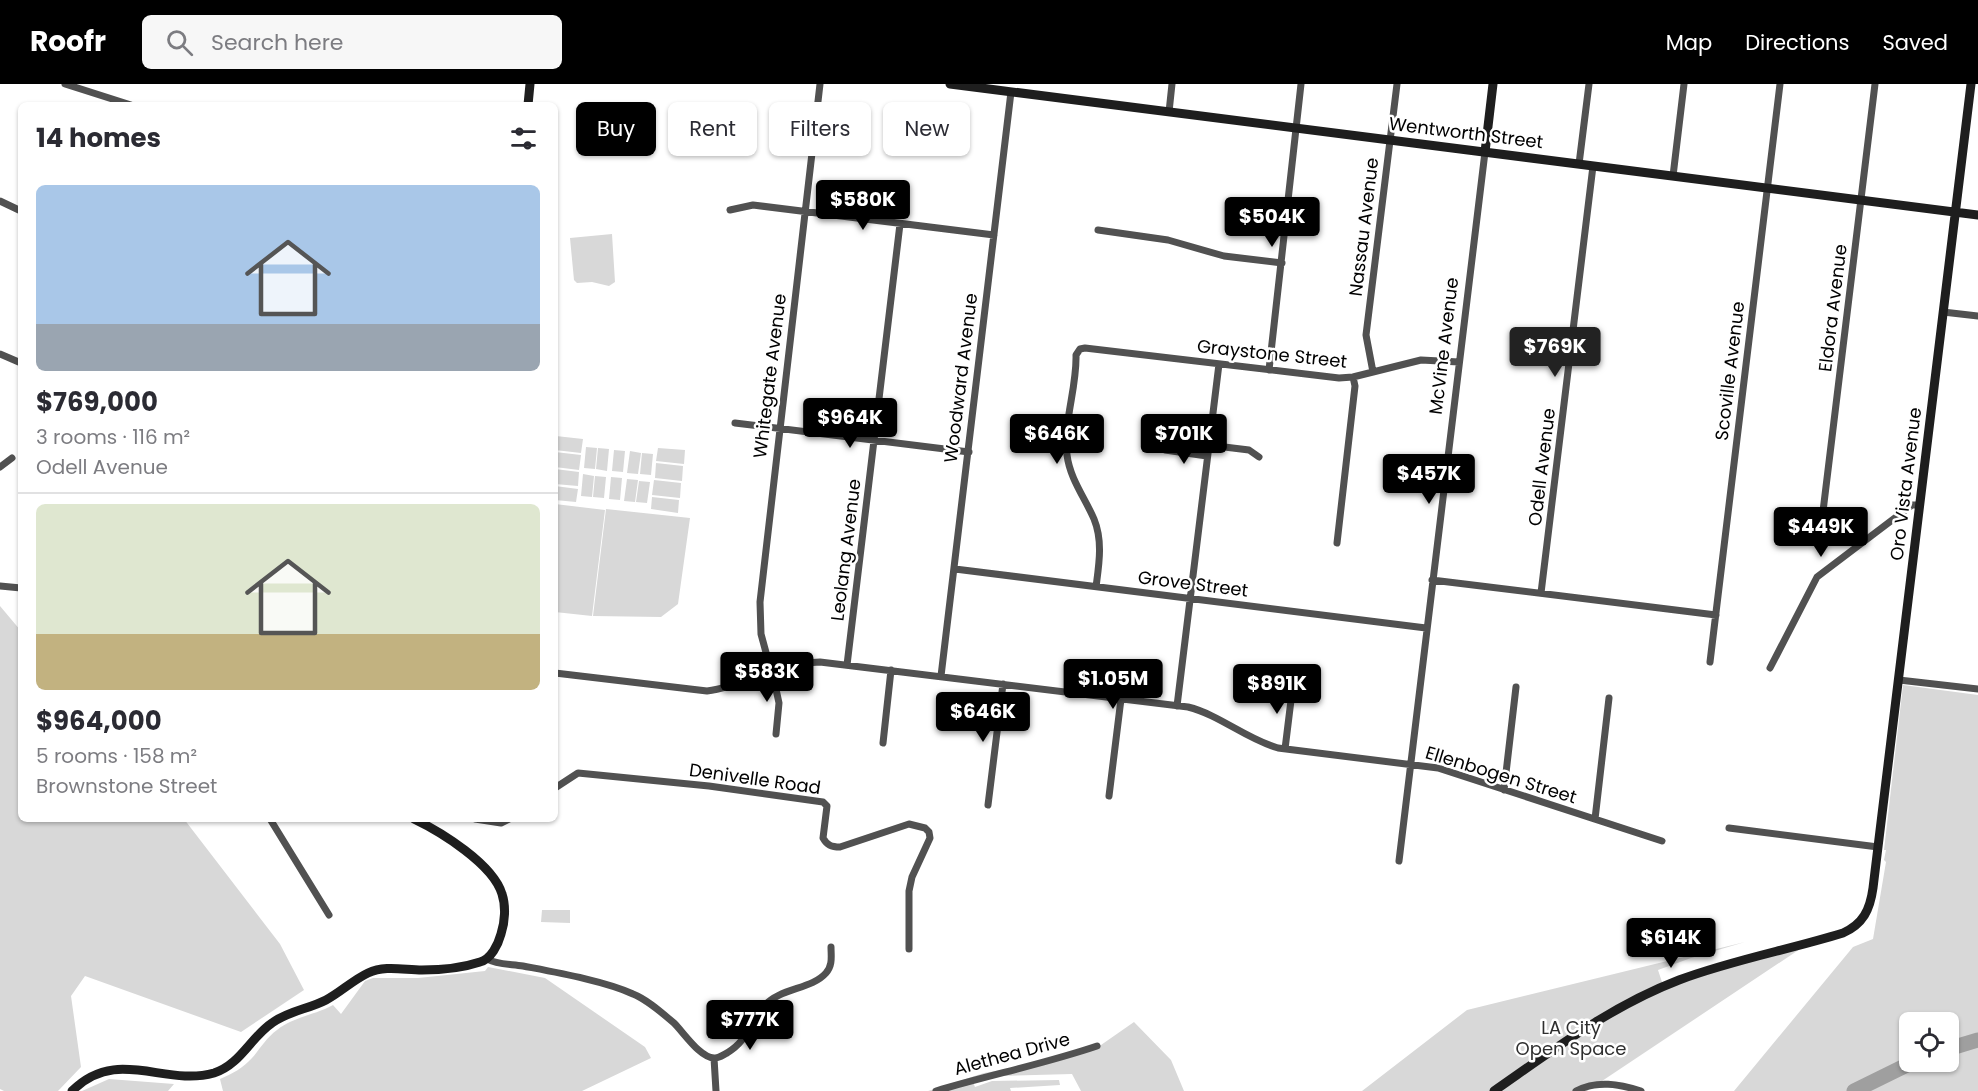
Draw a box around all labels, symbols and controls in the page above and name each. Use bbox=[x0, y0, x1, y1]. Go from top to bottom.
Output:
search box bbox=[142, 15, 562, 69]
text: Roofr bbox=[30, 22, 106, 61]
icon: search bbox=[163, 26, 196, 59]
text: Search here bbox=[211, 27, 344, 58]
text: Map bbox=[1666, 28, 1712, 57]
text: Directions bbox=[1745, 28, 1849, 57]
text: Saved bbox=[1882, 28, 1948, 57]
chip: Buy bbox=[576, 102, 656, 156]
chip: Rent bbox=[668, 102, 757, 156]
chip: Filters bbox=[769, 102, 871, 156]
chip: New bbox=[883, 102, 970, 156]
street label: Wentworth Street bbox=[1387, 111, 1545, 154]
text: 14 homes bbox=[36, 120, 161, 156]
icon: filters bbox=[507, 122, 540, 155]
street label: Nassau Avenue bbox=[1343, 156, 1384, 298]
pin: $580K bbox=[821, 180, 905, 231]
text: $580K bbox=[830, 185, 896, 213]
pin: $504K bbox=[1230, 197, 1314, 248]
text: $504K bbox=[1239, 202, 1305, 230]
icon: home bbox=[234, 224, 342, 332]
street label: Eldora Avenue bbox=[1812, 243, 1853, 373]
street label: McVine Avenue bbox=[1423, 276, 1464, 416]
street label: Whitegate Avenue bbox=[747, 292, 792, 460]
street label: Woodward Avenue bbox=[938, 292, 983, 464]
street label: Scoville Avenue bbox=[1709, 300, 1750, 442]
pin: $769K bbox=[1513, 327, 1597, 378]
text: $769K bbox=[1524, 332, 1586, 360]
street label: Graystone Street bbox=[1196, 333, 1348, 374]
text: $769,000 bbox=[36, 384, 158, 420]
pin: $964K bbox=[808, 398, 892, 449]
text: $964K bbox=[817, 403, 883, 431]
street label: Odell Avenue bbox=[1522, 406, 1561, 527]
street label: Oro Vista Avenue bbox=[1884, 406, 1927, 562]
pin: $646K bbox=[1015, 414, 1099, 465]
pin: $701K bbox=[1142, 414, 1226, 465]
text: $646K bbox=[1024, 419, 1090, 447]
text: $701K bbox=[1155, 419, 1213, 447]
text: 3 rooms · 116 m² bbox=[36, 423, 190, 451]
text: Odell Avenue bbox=[36, 453, 168, 481]
pin: $457K bbox=[1387, 454, 1471, 505]
text: $457K bbox=[1397, 459, 1461, 487]
street label: Leolang Avenue bbox=[824, 477, 867, 622]
pin: $449K bbox=[1779, 507, 1863, 558]
text: $449K bbox=[1788, 512, 1854, 540]
icon: home bbox=[234, 543, 342, 651]
street label: Grove Street bbox=[1136, 564, 1250, 603]
pin: $583K bbox=[725, 652, 809, 703]
text: $583K bbox=[734, 657, 800, 685]
pin: $1.05M bbox=[1064, 659, 1162, 710]
text: $1.05M bbox=[1078, 664, 1148, 692]
pin: $891K bbox=[1235, 664, 1319, 715]
text: $891K bbox=[1247, 669, 1307, 697]
pin: $646K bbox=[941, 692, 1025, 743]
text: $646K bbox=[950, 697, 1016, 725]
text: $964,000 bbox=[36, 703, 162, 739]
street label: Ellenbogen Street bbox=[1423, 740, 1580, 809]
text: 5 rooms · 158 m² bbox=[36, 742, 197, 770]
street label: Denivelle Road bbox=[688, 757, 823, 800]
text: Brownstone Street bbox=[36, 772, 217, 800]
pin: $614K bbox=[1629, 918, 1713, 969]
text: $614K bbox=[1641, 923, 1701, 951]
pin: $777K bbox=[708, 1000, 792, 1051]
text: $777K bbox=[720, 1005, 780, 1033]
map controls bbox=[1899, 1012, 1959, 1072]
button: locate bbox=[1899, 1012, 1959, 1072]
park label: LA City Open Space bbox=[1516, 1015, 1626, 1061]
street label: Alethea Drive bbox=[951, 1026, 1073, 1081]

